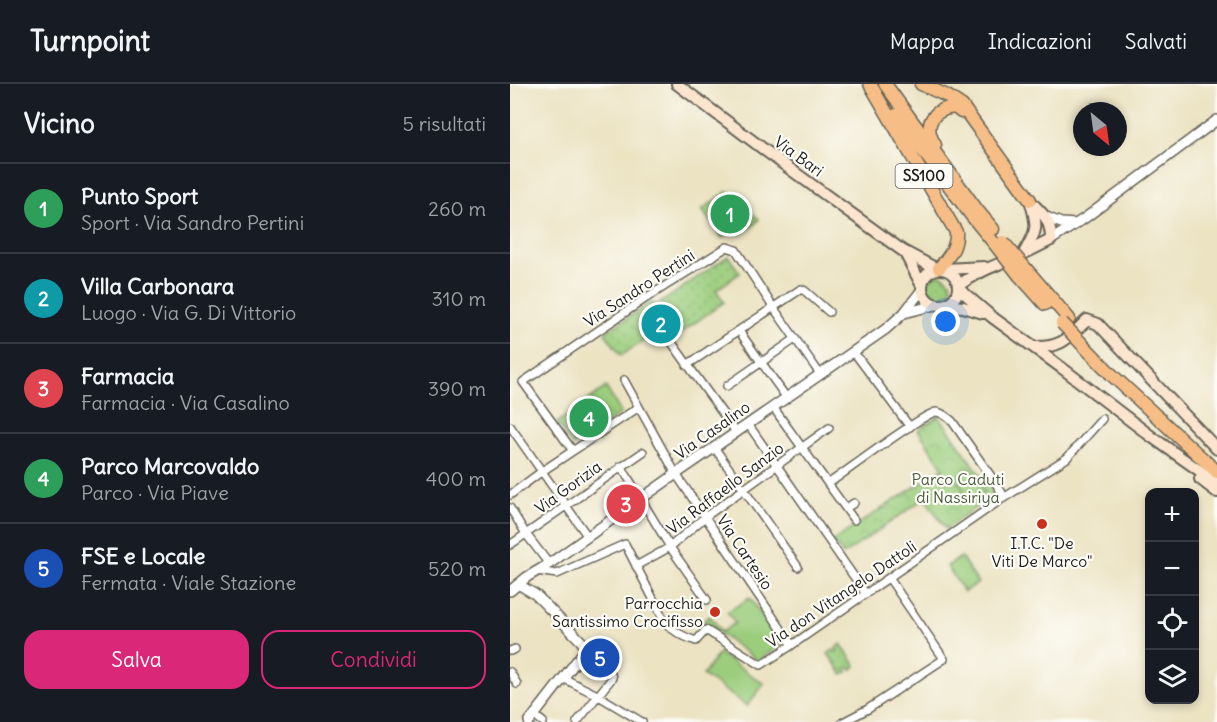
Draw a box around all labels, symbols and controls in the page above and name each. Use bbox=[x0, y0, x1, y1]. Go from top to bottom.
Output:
text: Turnpoint bbox=[30, 23, 150, 59]
text: Mappa bbox=[890, 28, 955, 55]
text: Indicazioni bbox=[988, 28, 1092, 55]
text: Salvati bbox=[1125, 28, 1187, 55]
north arrow bbox=[1073, 102, 1127, 156]
text: Vicino bbox=[24, 107, 95, 140]
text: 5 risultati bbox=[402, 111, 486, 136]
street label: Via Bari bbox=[770, 131, 828, 181]
road number: SS100 bbox=[896, 164, 952, 188]
text: Punto Sport bbox=[81, 182, 198, 210]
pin: 1 bbox=[710, 192, 750, 236]
text: 1 bbox=[40, 196, 47, 221]
text: 260 m bbox=[428, 196, 486, 221]
text: Sport · Via Sandro Pertini bbox=[81, 210, 304, 235]
street label: Via Sandro Pertini bbox=[580, 245, 698, 331]
text: Villa Carbonara bbox=[81, 272, 234, 300]
text: 2 bbox=[38, 286, 49, 311]
text: 310 m bbox=[431, 286, 486, 311]
text: Luogo · Via G. Di Vittorio bbox=[81, 300, 296, 325]
pin: 2 bbox=[642, 302, 680, 346]
your location bbox=[931, 307, 960, 336]
text: Farmacia bbox=[81, 362, 174, 390]
text: 3 bbox=[38, 376, 49, 401]
text: 390 m bbox=[428, 376, 486, 401]
text: Farmacia · Via Casalino bbox=[81, 390, 290, 415]
pin: 4 bbox=[570, 396, 608, 440]
street label: Via Casalino bbox=[670, 397, 754, 463]
street label: Via Raffaello Sanzio bbox=[663, 438, 787, 538]
text: Parco Marcovaldo bbox=[81, 452, 259, 480]
street label: Via Gorizia bbox=[531, 456, 605, 518]
text: 4 bbox=[38, 466, 49, 491]
text: 400 m bbox=[426, 466, 486, 491]
park label: Parco Caduti di Nassiriya bbox=[912, 469, 1004, 507]
text: Parco · Via Piave bbox=[81, 480, 229, 505]
pin: 3 bbox=[606, 482, 646, 526]
map controls bbox=[1145, 488, 1199, 704]
button: + bbox=[1145, 488, 1199, 542]
street label: Via Cartesio bbox=[713, 511, 777, 593]
marker: I.T.C. "De Viti De Marco" bbox=[1035, 517, 1049, 531]
place label: I.T.C. "De Viti De Marco" bbox=[992, 533, 1092, 571]
street label: Via don Vitangelo Dattoli bbox=[762, 536, 920, 652]
text: FSE e Locale bbox=[81, 542, 205, 570]
button: − bbox=[1145, 542, 1199, 596]
text: 5 bbox=[38, 556, 49, 581]
text: 520 m bbox=[428, 556, 486, 581]
text: Fermata · Viale Stazione bbox=[81, 570, 296, 595]
place label: Parrocchia Santissimo Crocifisso bbox=[552, 593, 703, 631]
button: locate bbox=[1145, 596, 1199, 650]
marker: Parrocchia Santissimo Crocifisso bbox=[708, 605, 722, 619]
button: Salva bbox=[24, 630, 249, 689]
button: Condividi bbox=[261, 630, 486, 689]
pin: 5 bbox=[580, 636, 620, 680]
button: layers bbox=[1145, 650, 1199, 704]

